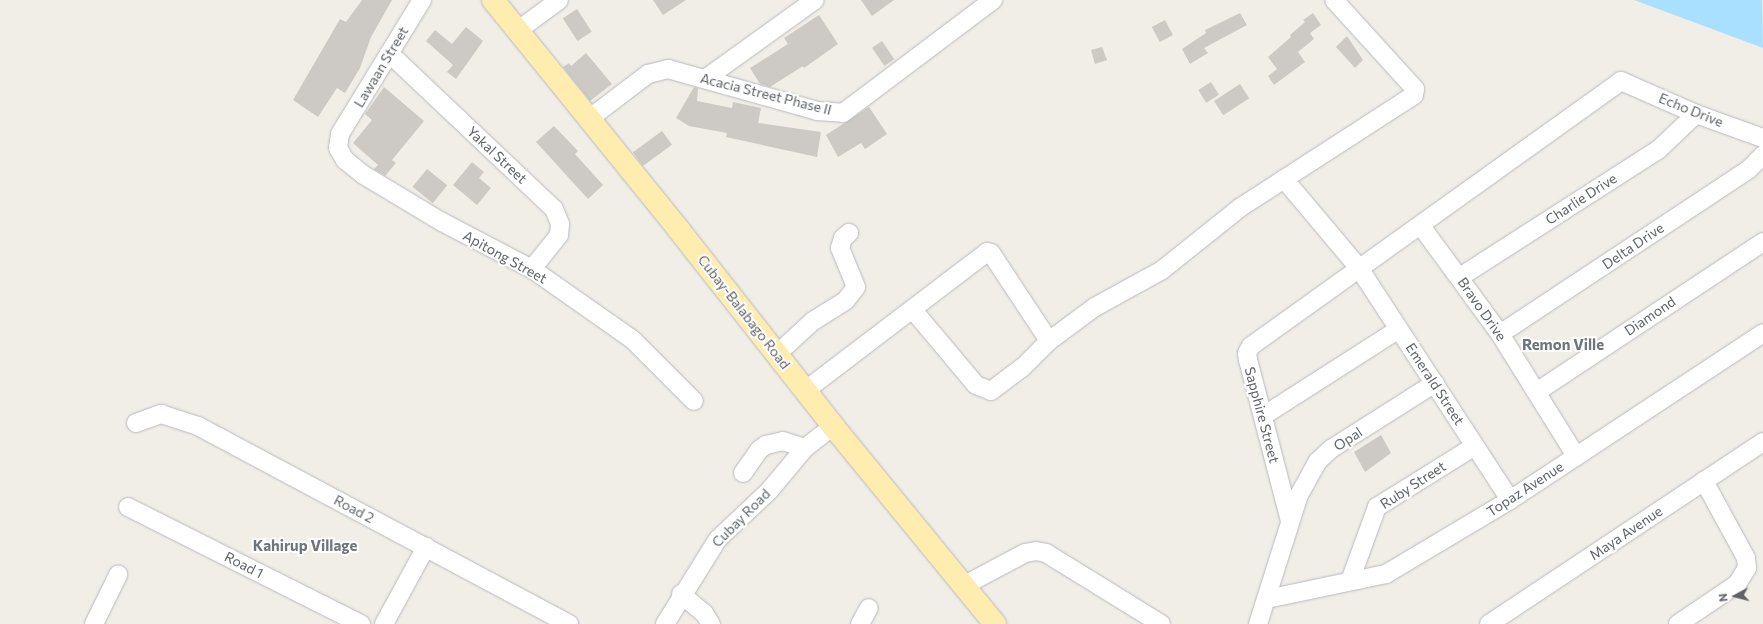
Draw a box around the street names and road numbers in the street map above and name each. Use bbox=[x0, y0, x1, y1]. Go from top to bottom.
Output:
street label: Lawaan Street bbox=[350, 24, 412, 110]
street label: Acacia Street Phase II bbox=[699, 70, 833, 118]
street label: Echo Drive bbox=[1656, 89, 1726, 131]
street label: Yakal Street bbox=[464, 123, 530, 187]
street label: Charlie Drive bbox=[1542, 170, 1620, 228]
street label: Delta Drive bbox=[1599, 219, 1667, 273]
street label: Apitong Street bbox=[460, 227, 550, 287]
street label: Cubay-Balabago Road bbox=[694, 252, 794, 372]
street label: Bravo Drive bbox=[1454, 274, 1510, 344]
street label: Diamond bbox=[1621, 293, 1679, 339]
street label: Emerald Street bbox=[1402, 340, 1468, 428]
street label: Sapphire Street bbox=[1241, 365, 1283, 465]
street label: Opal bbox=[1331, 424, 1365, 454]
street label: Ruby Street bbox=[1377, 458, 1449, 512]
street label: Topaz Avenue bbox=[1483, 458, 1567, 520]
street label: Cubay Road bbox=[708, 485, 774, 551]
street label: Road 2 bbox=[331, 491, 377, 527]
street label: Maya Avenue bbox=[1586, 502, 1666, 564]
street label: Road 1 bbox=[222, 548, 266, 582]

